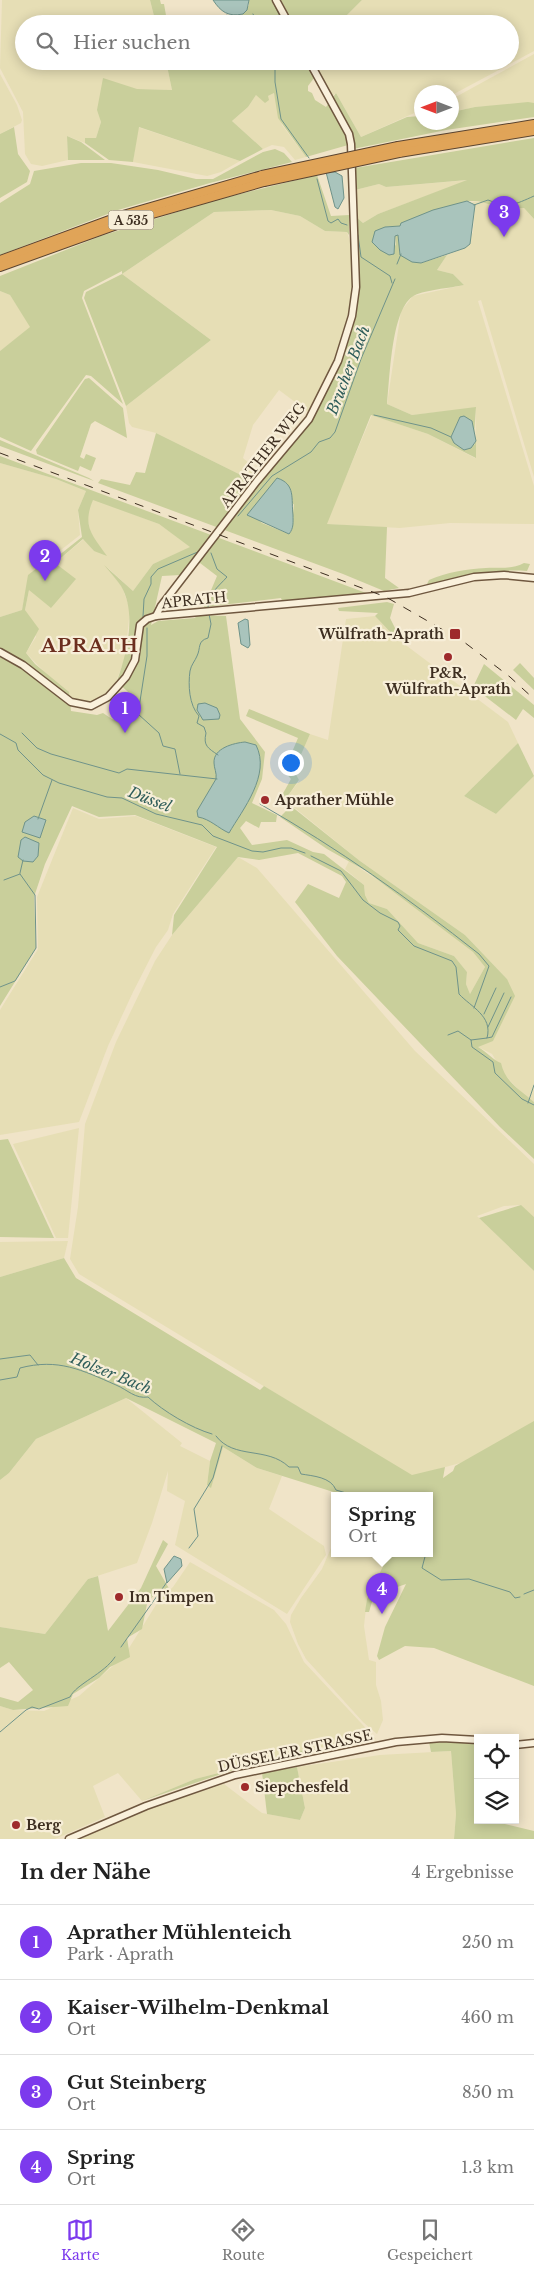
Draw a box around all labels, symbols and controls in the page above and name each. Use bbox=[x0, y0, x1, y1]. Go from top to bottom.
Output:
search box bbox=[15, 15, 519, 70]
icon: search bbox=[33, 29, 61, 57]
text: Hier suchen bbox=[73, 31, 191, 54]
north arrow bbox=[414, 85, 459, 130]
pin: 3 bbox=[488, 196, 520, 237]
road number: A 535 bbox=[108, 210, 154, 230]
water label: Brucher Bach bbox=[322, 322, 374, 418]
street label: APRATHER WEG bbox=[216, 399, 310, 512]
pin: 2 bbox=[29, 540, 61, 581]
street label: APRATH bbox=[160, 588, 228, 612]
place label: Wülfrath-Aprath bbox=[317, 625, 444, 643]
marker: Wülfrath-Aprath bbox=[448, 627, 462, 641]
district label: APRATH bbox=[40, 634, 139, 657]
marker: P&R, Wülfrath-Aprath bbox=[442, 651, 454, 663]
place label: P&R, Wülfrath-Aprath bbox=[384, 664, 511, 698]
pin: 1 bbox=[109, 692, 141, 733]
your location bbox=[278, 750, 304, 776]
water label: Düssel bbox=[125, 782, 174, 816]
place label: Aprather Mühle bbox=[274, 791, 394, 809]
marker: Aprather Mühle bbox=[259, 794, 271, 806]
water label: Holzer Bach bbox=[67, 1348, 155, 1398]
popup bbox=[331, 1492, 433, 1557]
text: Spring bbox=[348, 1503, 416, 1526]
text: Ort bbox=[348, 1526, 377, 1546]
pin: 4 bbox=[366, 1573, 398, 1614]
place label: Im Timpen bbox=[129, 1588, 214, 1606]
marker: Im Timpen bbox=[113, 1591, 125, 1603]
street label: DÜSSELER STRASSE bbox=[216, 1725, 374, 1776]
map controls bbox=[474, 1734, 519, 1824]
button: locate bbox=[474, 1734, 519, 1779]
place label: Siepchesfeld bbox=[255, 1778, 349, 1796]
button: layers bbox=[474, 1779, 519, 1824]
marker: Siepchesfeld bbox=[239, 1781, 251, 1793]
place label: Berg bbox=[26, 1816, 61, 1834]
marker: Berg bbox=[10, 1819, 22, 1831]
text: In der Nähe bbox=[20, 1859, 151, 1885]
text: 4 Ergebnisse bbox=[411, 1862, 514, 1882]
text: Aprather Mühlenteich bbox=[67, 1921, 292, 1944]
text: 1 bbox=[33, 1932, 39, 1952]
text: 250 m bbox=[462, 1932, 514, 1952]
text: Park · Aprath bbox=[67, 1944, 174, 1964]
text: Kaiser-Wilhelm-Denkmal bbox=[67, 1996, 329, 2019]
text: 2 bbox=[31, 2007, 41, 2027]
text: 460 m bbox=[461, 2007, 514, 2027]
text: Ort bbox=[67, 2019, 96, 2039]
text: Gut Steinberg bbox=[67, 2071, 206, 2094]
text: 3 bbox=[31, 2082, 41, 2102]
text: 850 m bbox=[462, 2082, 514, 2102]
text: Ort bbox=[67, 2094, 96, 2114]
text: Spring bbox=[67, 2146, 134, 2169]
text: 4 bbox=[31, 2157, 41, 2177]
text: 1.3 km bbox=[461, 2157, 514, 2177]
text: Ort bbox=[67, 2169, 96, 2189]
tab: Karte bbox=[61, 2216, 100, 2264]
tab: Route bbox=[222, 2216, 265, 2264]
tab: Gespeichert bbox=[387, 2216, 473, 2264]

